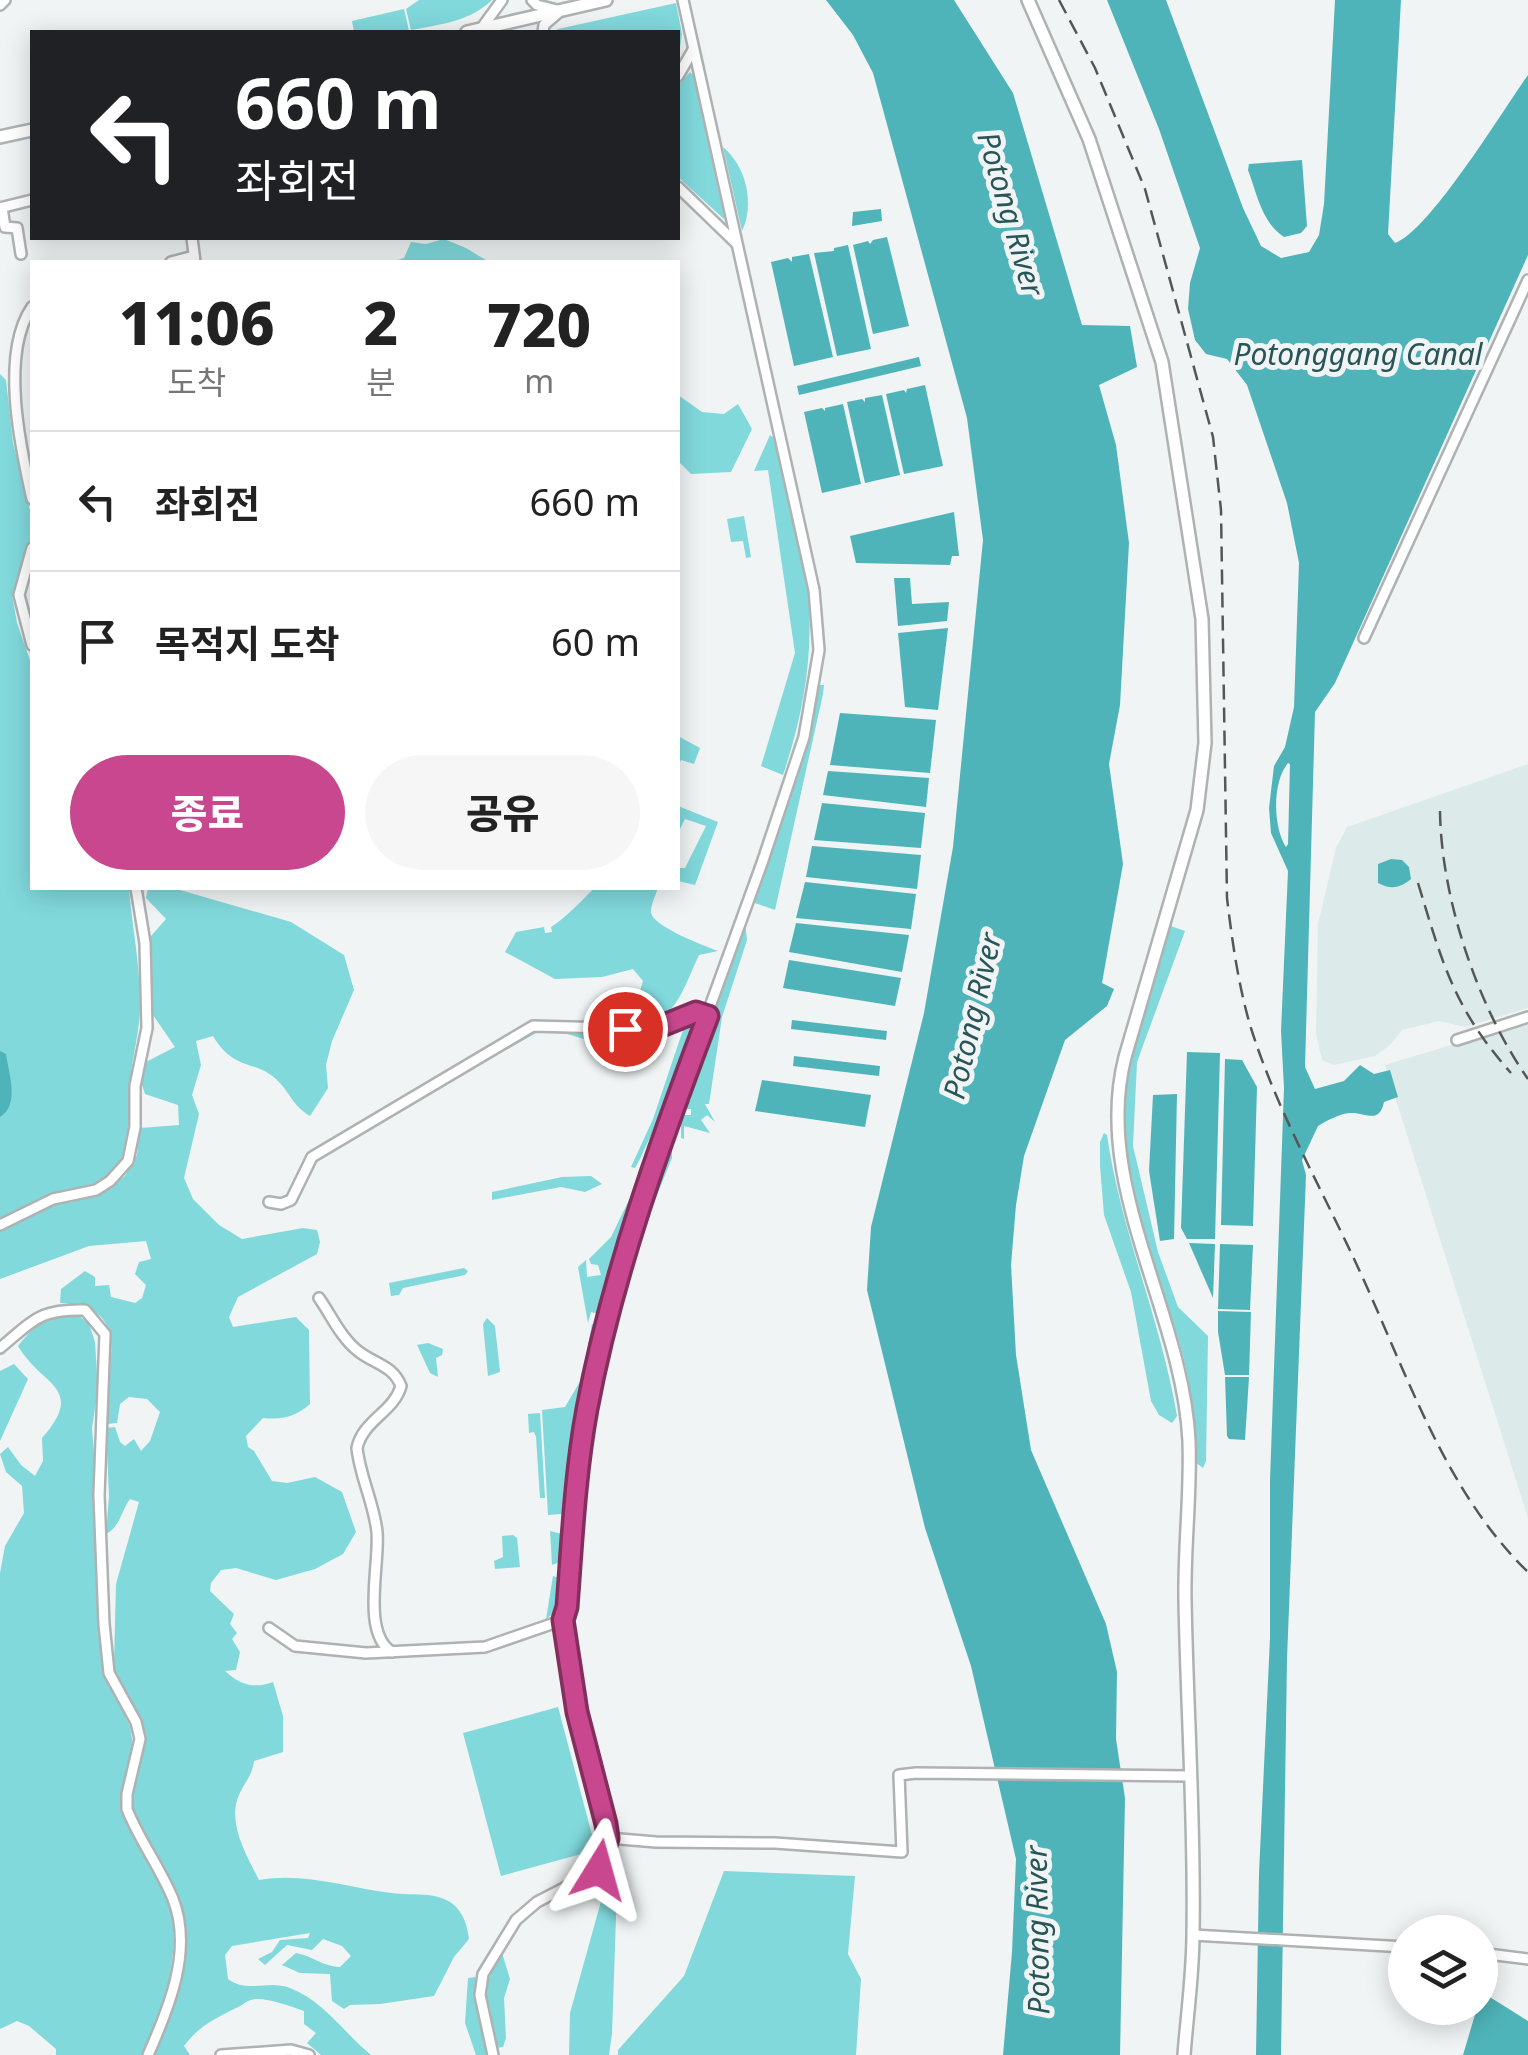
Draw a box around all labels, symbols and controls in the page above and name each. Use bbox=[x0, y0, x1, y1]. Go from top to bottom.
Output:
text: 660 m bbox=[235, 54, 442, 150]
icon: left bbox=[70, 70, 200, 200]
water label: Potong River bbox=[968, 127, 1055, 302]
text: 좌회전 bbox=[235, 149, 359, 210]
text: 11:06 bbox=[119, 281, 275, 363]
text: 2 bbox=[364, 281, 398, 363]
text: 720 bbox=[487, 283, 591, 365]
water label: Potonggang Canal bbox=[1233, 333, 1484, 374]
text: m bbox=[524, 359, 554, 402]
text: 도착 bbox=[167, 360, 226, 403]
text: 분 bbox=[366, 360, 396, 403]
icon: left bbox=[70, 474, 125, 529]
text: 660 m bbox=[529, 475, 640, 527]
text: 좌회전 bbox=[155, 477, 260, 529]
icon: arrive bbox=[70, 614, 125, 669]
text: 60 m bbox=[551, 615, 640, 667]
text: 목적지 도착 bbox=[155, 617, 340, 669]
button: 종료 bbox=[70, 755, 345, 870]
button: 공유 bbox=[365, 755, 640, 870]
water label: Potong River bbox=[933, 928, 1011, 1103]
pin bbox=[583, 987, 668, 1072]
icon: arrive bbox=[598, 1002, 653, 1057]
position arrow bbox=[547, 1818, 651, 1922]
water label: Potong River bbox=[1015, 1844, 1058, 2015]
map controls bbox=[1388, 1915, 1498, 2025]
button: layers bbox=[1388, 1915, 1498, 2025]

